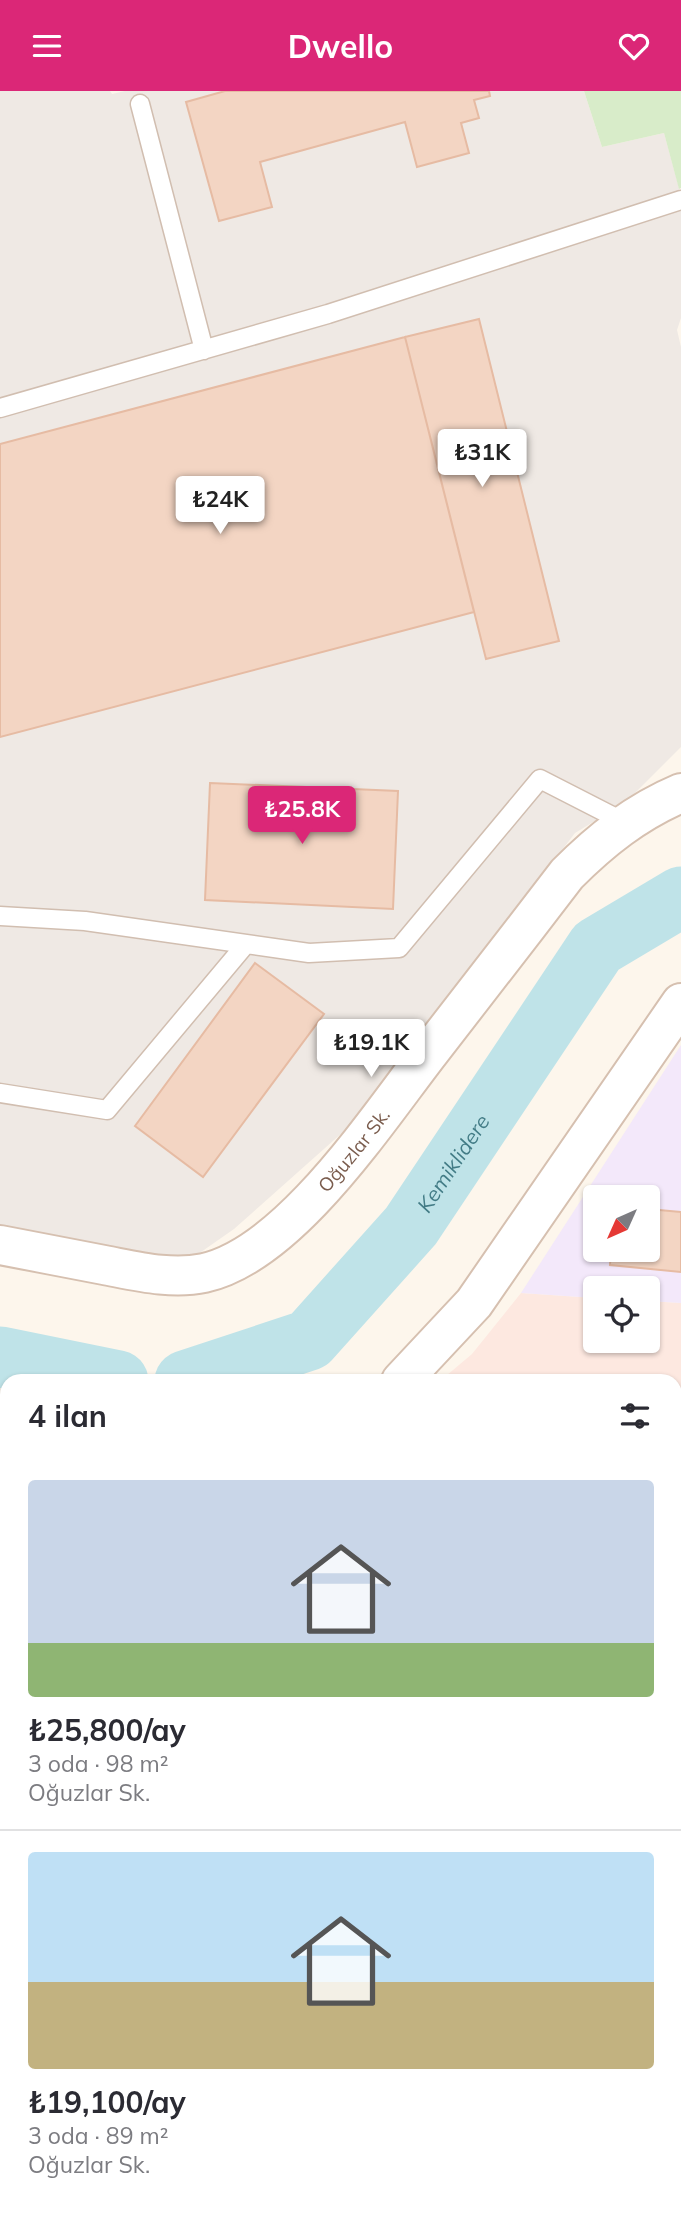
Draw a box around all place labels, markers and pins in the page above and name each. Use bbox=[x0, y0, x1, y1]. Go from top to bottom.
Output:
pin: ₺31K bbox=[441, 429, 523, 489]
pin: ₺24K bbox=[179, 477, 261, 536]
pin: ₺25.8K bbox=[245, 787, 359, 846]
pin: ₺19.1K bbox=[314, 1019, 428, 1079]

